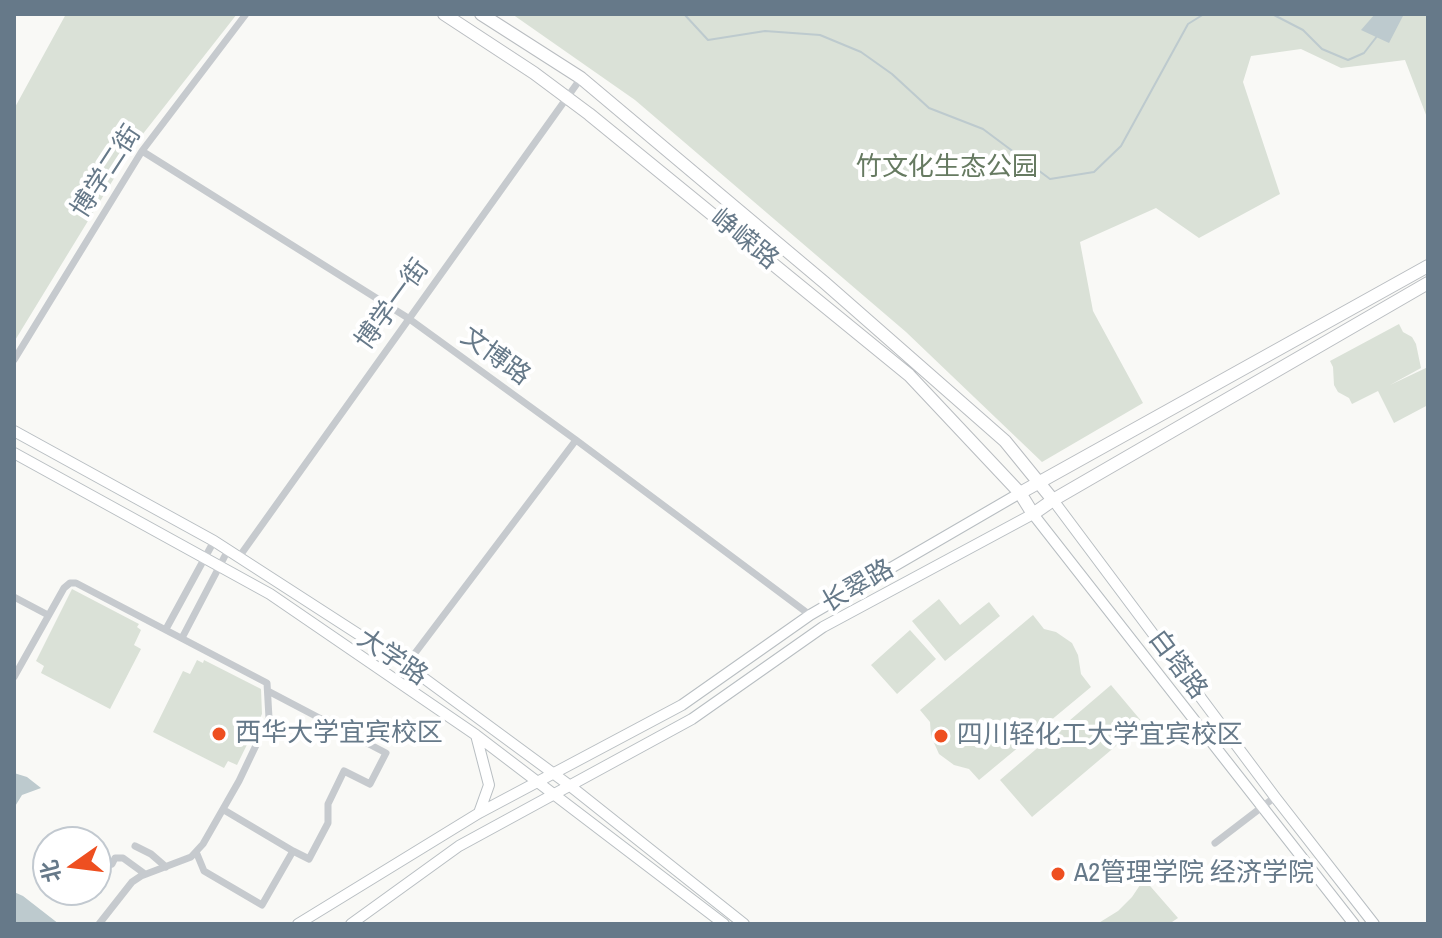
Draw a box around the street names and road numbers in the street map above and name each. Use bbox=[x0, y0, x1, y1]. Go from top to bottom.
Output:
street label: 博学二街 bbox=[66, 120, 148, 224]
street label: 峥嵘路 bbox=[704, 203, 784, 277]
street label: 博学一街 bbox=[350, 254, 436, 356]
street label: 文博路 bbox=[454, 321, 536, 393]
street label: 长翠路 bbox=[816, 554, 900, 620]
street label: 大学路 bbox=[351, 623, 433, 693]
street label: 白塔路 bbox=[1141, 624, 1213, 706]

